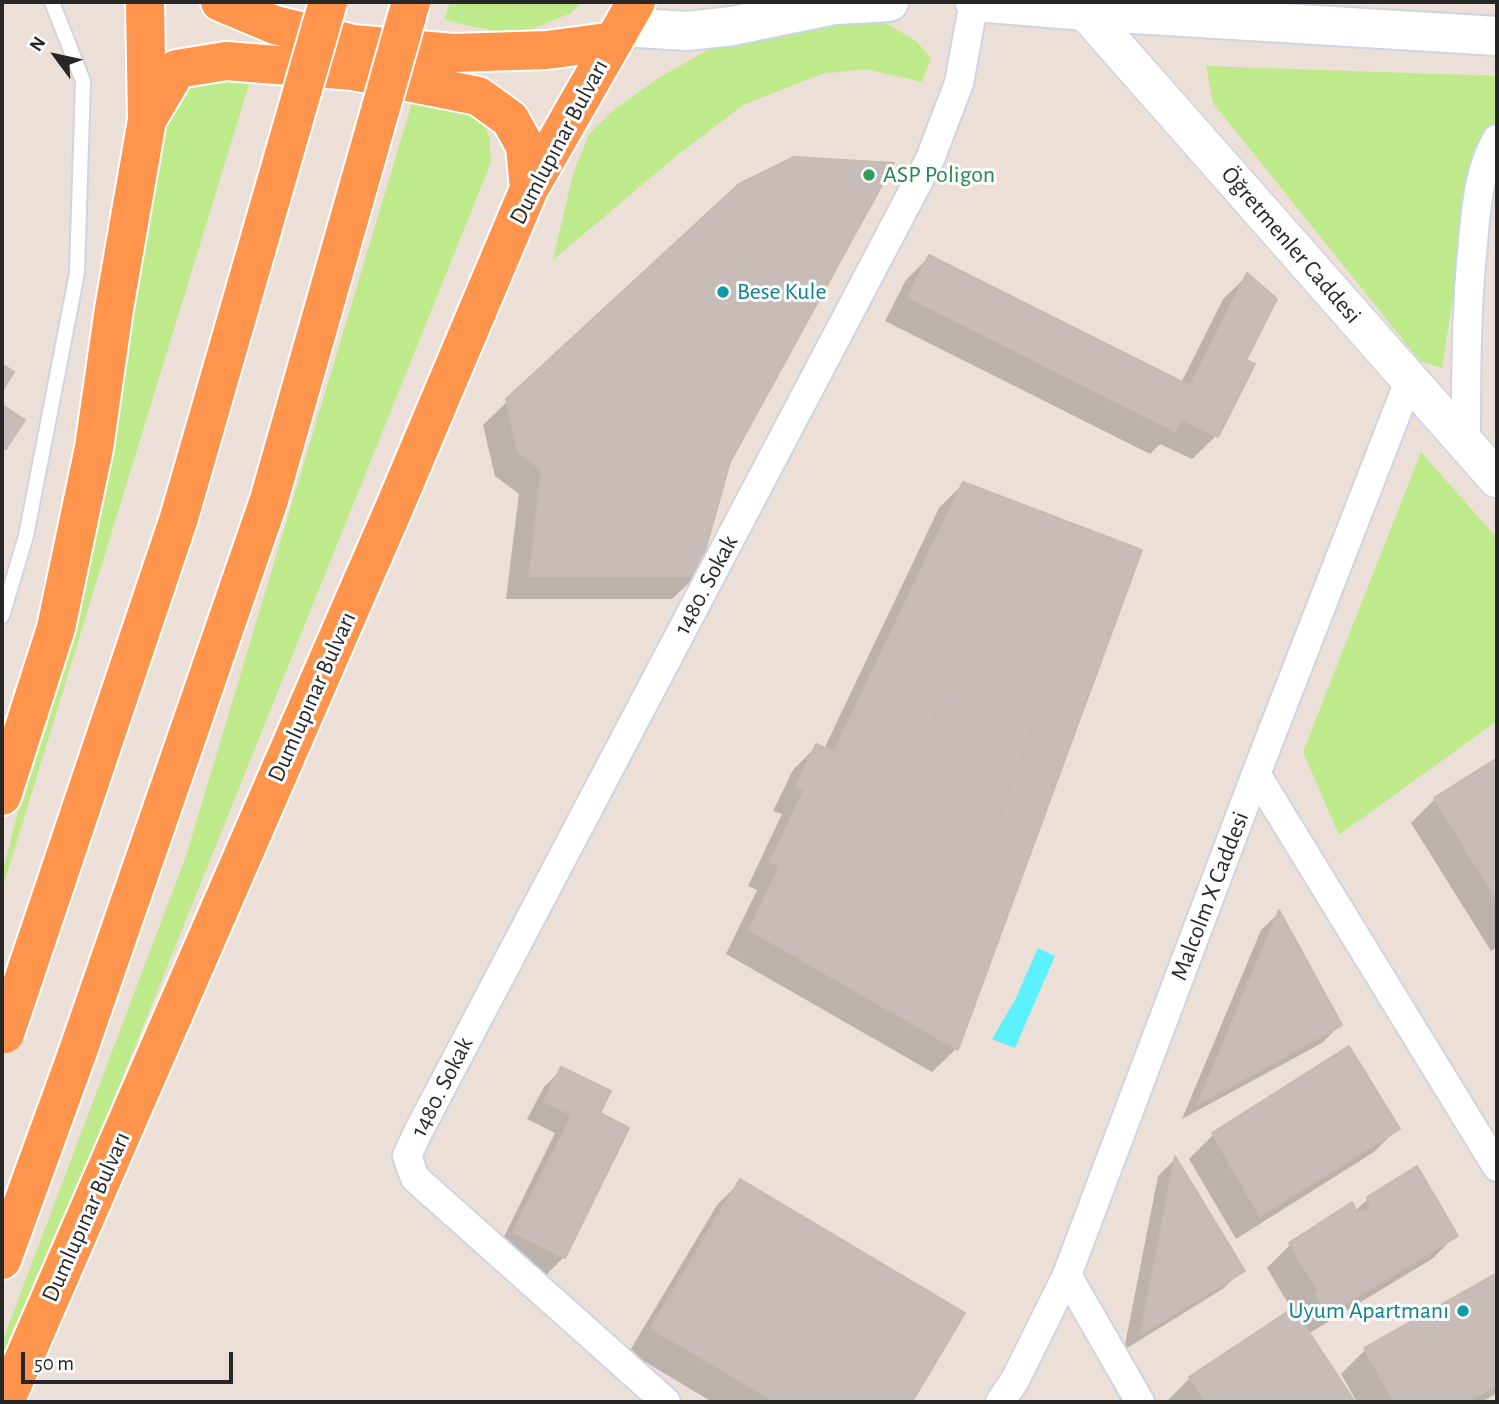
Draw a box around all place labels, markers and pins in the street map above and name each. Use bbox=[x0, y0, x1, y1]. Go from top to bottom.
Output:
place label: ASP Poligon bbox=[883, 161, 995, 189]
marker: ASP Poligon bbox=[861, 167, 877, 183]
place label: Bese Kule bbox=[737, 278, 827, 306]
marker: Bese Kule bbox=[715, 284, 731, 300]
place label: Uyum Apartmanı bbox=[1288, 1297, 1449, 1325]
marker: Uyum Apartmanı bbox=[1455, 1303, 1471, 1319]

